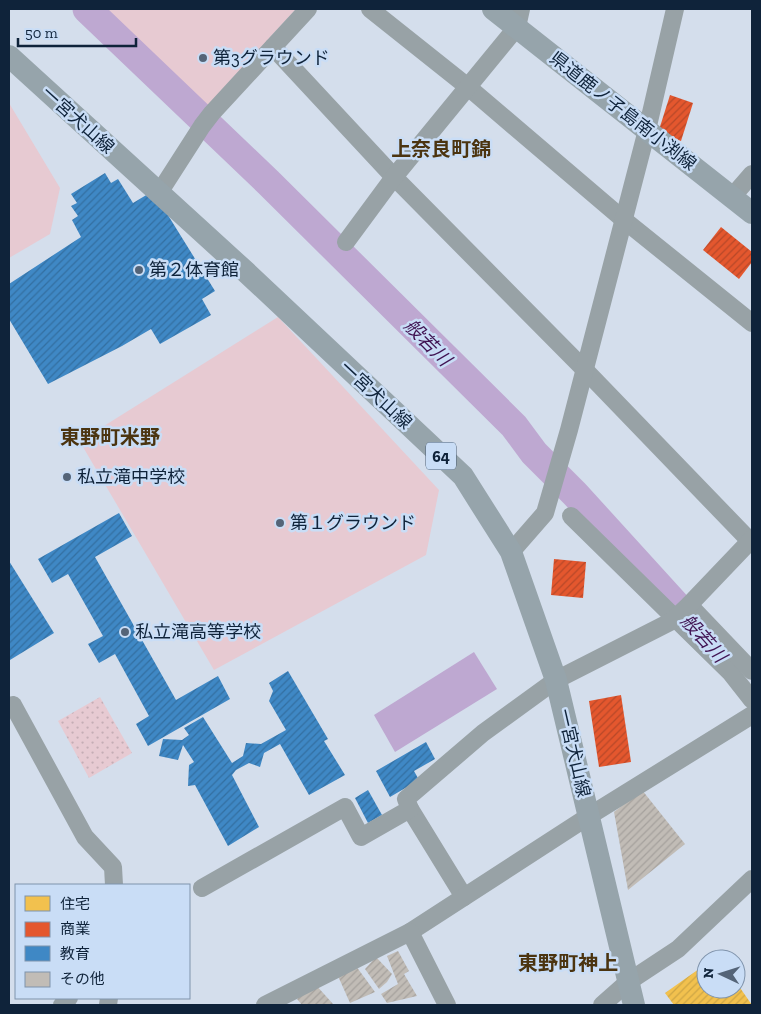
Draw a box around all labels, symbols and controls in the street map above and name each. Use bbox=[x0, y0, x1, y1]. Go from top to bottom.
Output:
scale bar bbox=[18, 15, 135, 47]
text: 50 m bbox=[25, 24, 58, 42]
place label: 第3グラウンド bbox=[213, 47, 330, 69]
street label: 県道鹿ノ子島南小渕線 bbox=[545, 47, 701, 175]
marker: 第3グラウンド bbox=[197, 52, 209, 64]
street label: 一宮犬山線 bbox=[37, 82, 119, 158]
district label: 上奈良町錦 bbox=[391, 137, 491, 161]
place label: 第２体育館 bbox=[149, 259, 239, 281]
marker: 第２体育館 bbox=[133, 264, 145, 276]
water label: 般若川 bbox=[399, 314, 457, 372]
street label: 一宮犬山線 bbox=[336, 356, 416, 434]
district label: 東野町米野 bbox=[60, 425, 160, 449]
road number: 64 bbox=[426, 442, 456, 470]
place label: 私立滝中学校 bbox=[77, 466, 185, 488]
marker: 私立滝中学校 bbox=[61, 471, 73, 483]
place label: 第１グラウンド bbox=[290, 512, 416, 534]
marker: 第１グラウンド bbox=[274, 517, 286, 529]
water label: 般若川 bbox=[676, 609, 733, 669]
place label: 私立滝高等学校 bbox=[135, 621, 261, 643]
marker: 私立滝高等学校 bbox=[119, 626, 131, 638]
street label: 一宮犬山線 bbox=[553, 707, 595, 799]
legend bbox=[15, 884, 190, 999]
text: 住宅 bbox=[60, 895, 90, 913]
text: 商業 bbox=[60, 920, 90, 938]
text: 教育 bbox=[60, 945, 90, 963]
north arrow bbox=[696, 949, 746, 999]
district label: 東野町神上 bbox=[518, 951, 618, 975]
text: N bbox=[700, 967, 717, 979]
text: その他 bbox=[60, 970, 105, 988]

